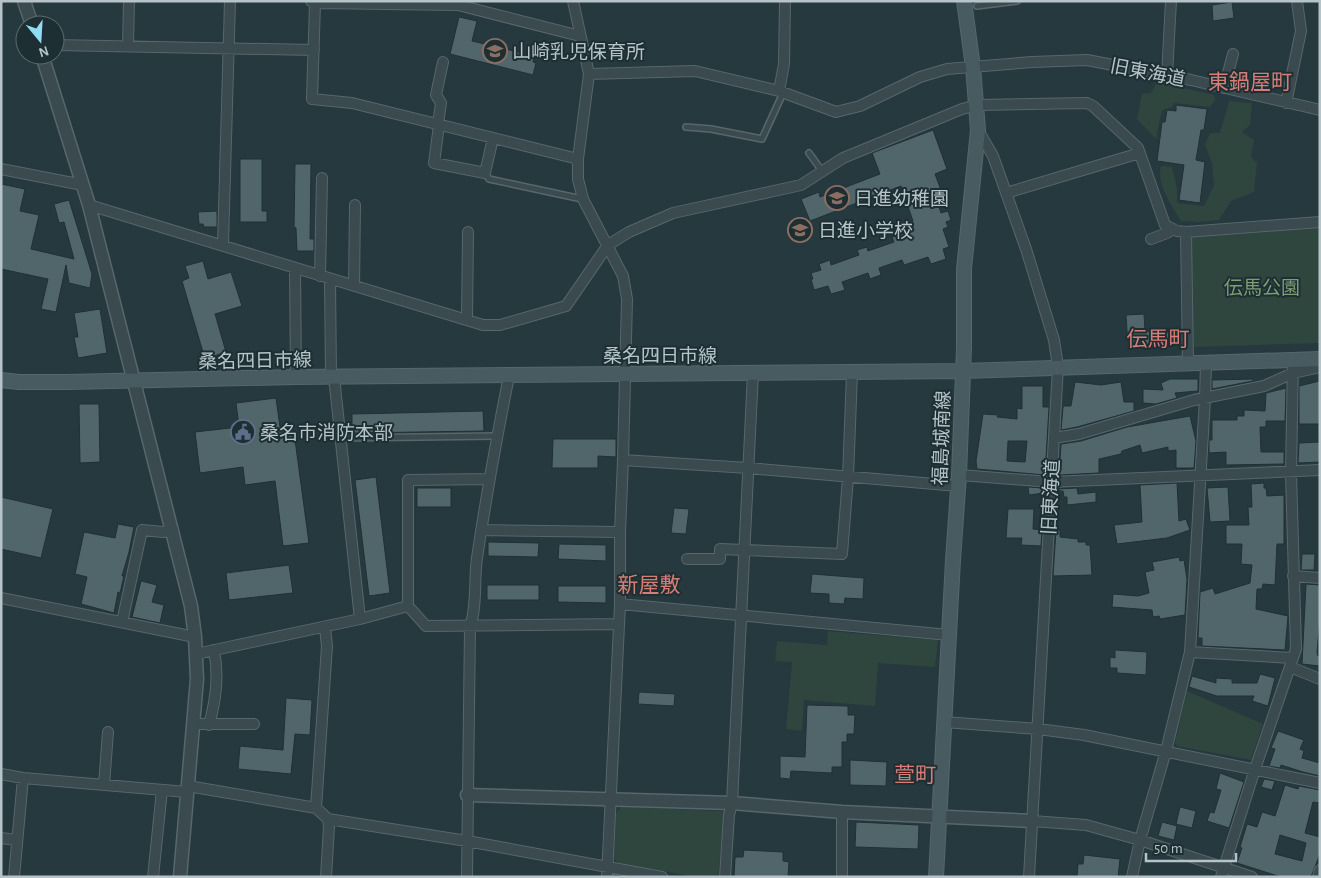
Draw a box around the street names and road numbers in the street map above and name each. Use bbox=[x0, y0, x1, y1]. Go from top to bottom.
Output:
street label: 旧東海道 bbox=[1109, 56, 1187, 90]
street label: 桑名四日市線 bbox=[603, 345, 717, 366]
street label: 桑名四日市線 bbox=[198, 349, 312, 372]
street label: 福島城南線 bbox=[930, 390, 954, 486]
street label: 旧東海道 bbox=[1039, 459, 1063, 536]

